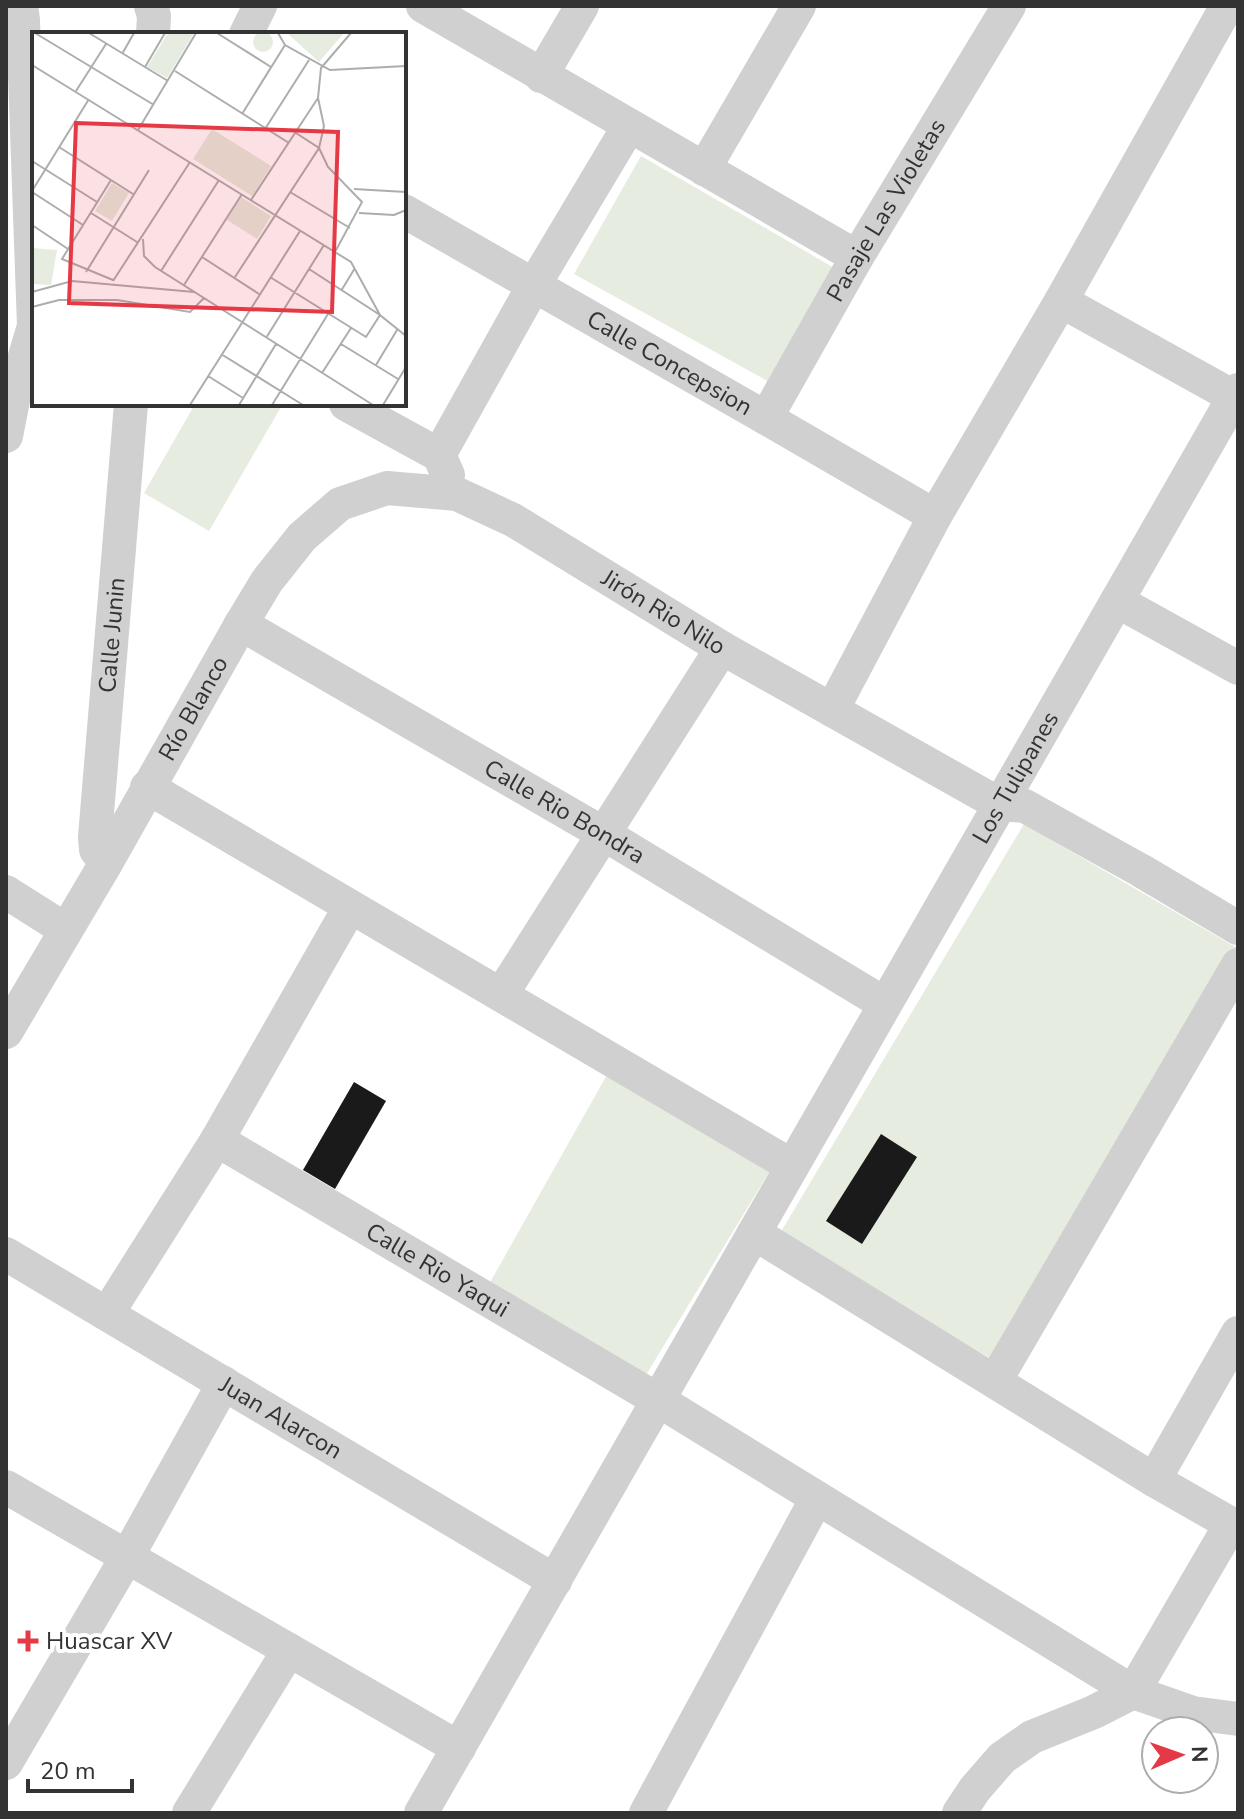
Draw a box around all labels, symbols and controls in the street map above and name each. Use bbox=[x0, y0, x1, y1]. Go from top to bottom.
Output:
inset map bbox=[32, 32, 406, 406]
street label: Pasaje Las Violetas bbox=[819, 113, 953, 307]
street label: Calle Concepsion bbox=[581, 303, 758, 423]
street label: Jirón Rio Nilo bbox=[595, 562, 732, 662]
street label: Calle Junin bbox=[91, 576, 133, 694]
street label: Río Blanco bbox=[151, 650, 236, 766]
street label: Los Tulipanes bbox=[965, 706, 1066, 849]
street label: Calle Rio Bondra bbox=[478, 752, 651, 871]
street label: Calle Rio Yaqui bbox=[360, 1215, 515, 1325]
street label: Juan Alarcon bbox=[213, 1368, 348, 1467]
place label: Huascar XV bbox=[46, 1625, 173, 1657]
marker: Huascar XV bbox=[17, 1630, 39, 1652]
north arrow bbox=[1140, 1715, 1220, 1795]
scale bar bbox=[28, 1743, 132, 1793]
text: N bbox=[1184, 1746, 1214, 1763]
text: 20 m bbox=[40, 1755, 96, 1787]

